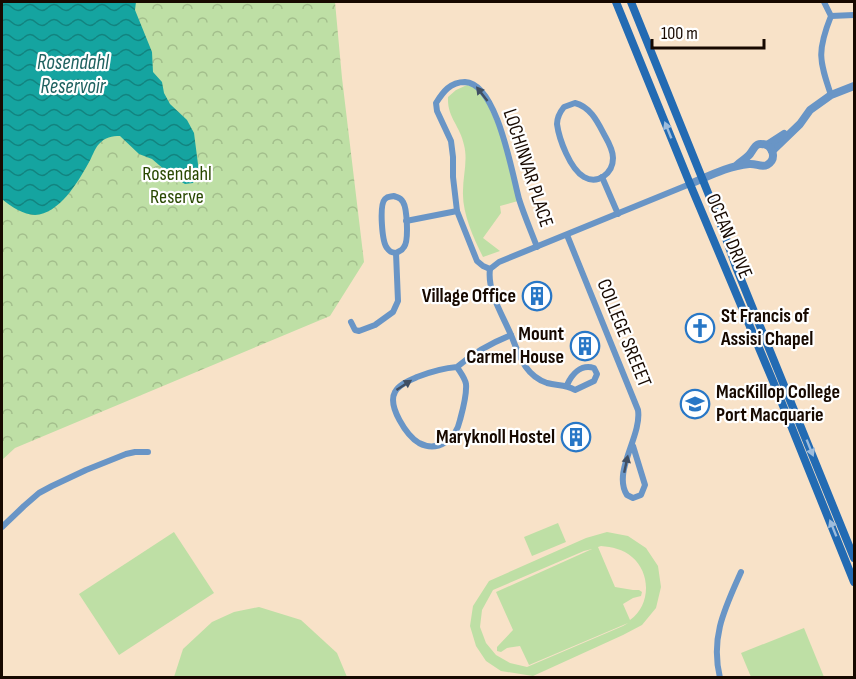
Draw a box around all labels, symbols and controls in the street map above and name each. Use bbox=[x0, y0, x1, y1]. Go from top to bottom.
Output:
scale bar bbox=[652, 12, 764, 50]
text: 100 m bbox=[661, 23, 698, 44]
water label: Rosendahl Reservoir bbox=[37, 50, 110, 99]
one-way arrow bbox=[476, 86, 489, 102]
street label: LOCHINVAR PLACE bbox=[498, 106, 558, 230]
one-way arrow bbox=[662, 120, 672, 138]
park label: Rosendahl Reserve bbox=[142, 162, 212, 209]
street label: OCEAN DRIVE bbox=[700, 190, 758, 282]
street label: COLLEGE SREEET bbox=[591, 276, 657, 390]
building icon: Village Office bbox=[521, 280, 553, 312]
place label: Village Office bbox=[422, 284, 516, 308]
place label: St Francis of Assisi Chapel bbox=[720, 304, 813, 351]
church icon: St Francis of Assisi Chapel bbox=[684, 312, 716, 344]
place label: Mount Carmel House bbox=[466, 322, 564, 369]
building icon: Mount Carmel House bbox=[569, 330, 601, 362]
one-way arrow bbox=[396, 379, 412, 390]
place label: MacKillop College Port Macquarie bbox=[716, 380, 840, 427]
school or university icon: MacKillop College Port Macquarie bbox=[679, 388, 711, 420]
building icon: Maryknoll Hostel bbox=[560, 421, 592, 453]
place label: Maryknoll Hostel bbox=[436, 425, 555, 449]
one-way arrow bbox=[805, 439, 815, 457]
one-way arrow bbox=[622, 455, 631, 474]
one-way arrow bbox=[828, 519, 837, 537]

